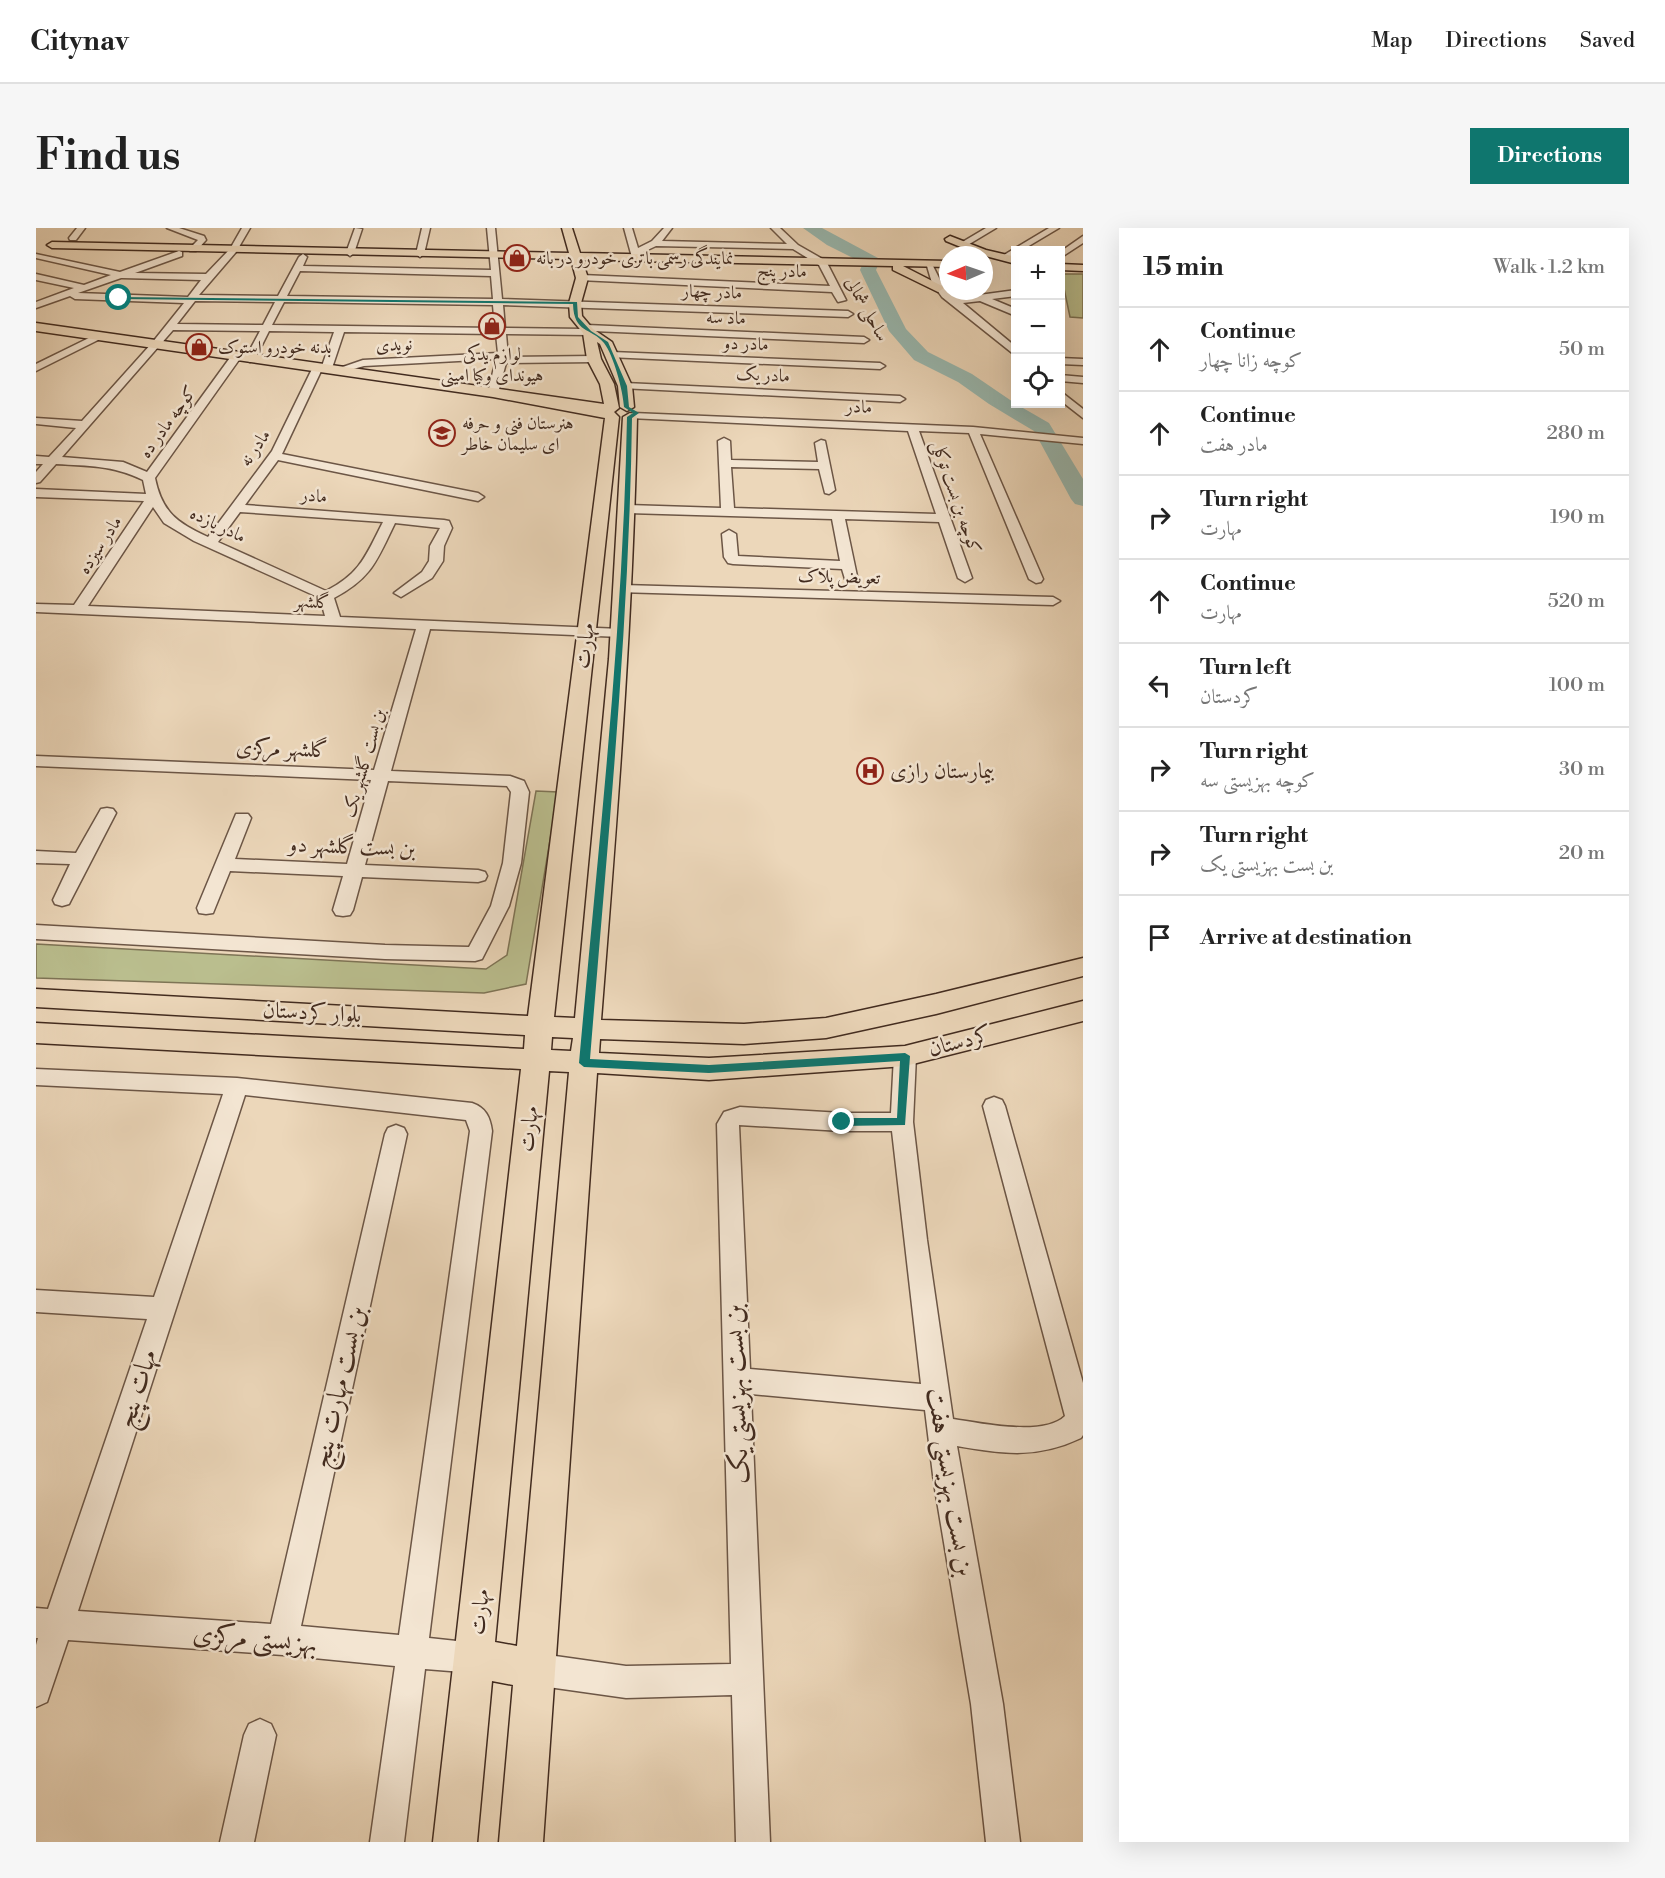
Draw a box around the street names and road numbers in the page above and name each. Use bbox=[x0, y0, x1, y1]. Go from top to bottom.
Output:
street label: مادر پنج bbox=[757, 259, 807, 287]
street label: ساحلی شمالی bbox=[839, 273, 894, 346]
street label: مادر چهار bbox=[680, 279, 743, 305]
street label: ماد سه bbox=[706, 306, 746, 330]
street label: مادر دو bbox=[721, 332, 769, 356]
street label: نویدی bbox=[375, 333, 413, 357]
street label: مادر یک bbox=[735, 362, 791, 388]
street label: کوچه مادر ده bbox=[134, 381, 203, 463]
street label: مادر bbox=[843, 395, 873, 419]
street label: مادر نه bbox=[234, 425, 276, 471]
street label: کوچه بن بست توکلی bbox=[925, 437, 986, 557]
street label: مادر bbox=[298, 483, 328, 508]
street label: مادر یازده bbox=[186, 502, 250, 548]
street label: مادر سیزده bbox=[73, 511, 127, 579]
street label: تعویض پلاک bbox=[798, 564, 881, 591]
street label: گلشهر bbox=[292, 590, 330, 614]
street label: مهارت bbox=[569, 622, 601, 670]
street label: بن بست گلشهر یک bbox=[337, 705, 391, 820]
street label: گلشهر مرکزی bbox=[235, 733, 329, 765]
street label: بن بست گلشهر دو bbox=[286, 830, 416, 863]
street label: بلوار کردستان bbox=[262, 997, 362, 1029]
street label: کردستان bbox=[926, 1021, 994, 1063]
street label: مهارت bbox=[513, 1105, 545, 1153]
street label: بن بست مهارت پنج bbox=[304, 1302, 380, 1473]
street label: بن بست بهزیستی یک bbox=[717, 1303, 758, 1485]
street label: مهات پنج bbox=[108, 1345, 171, 1434]
street label: بن بست بهزیستی هفت bbox=[917, 1385, 982, 1579]
street label: مهارت bbox=[464, 1588, 496, 1636]
street label: بهزیستی مرکزی bbox=[191, 1617, 319, 1662]

